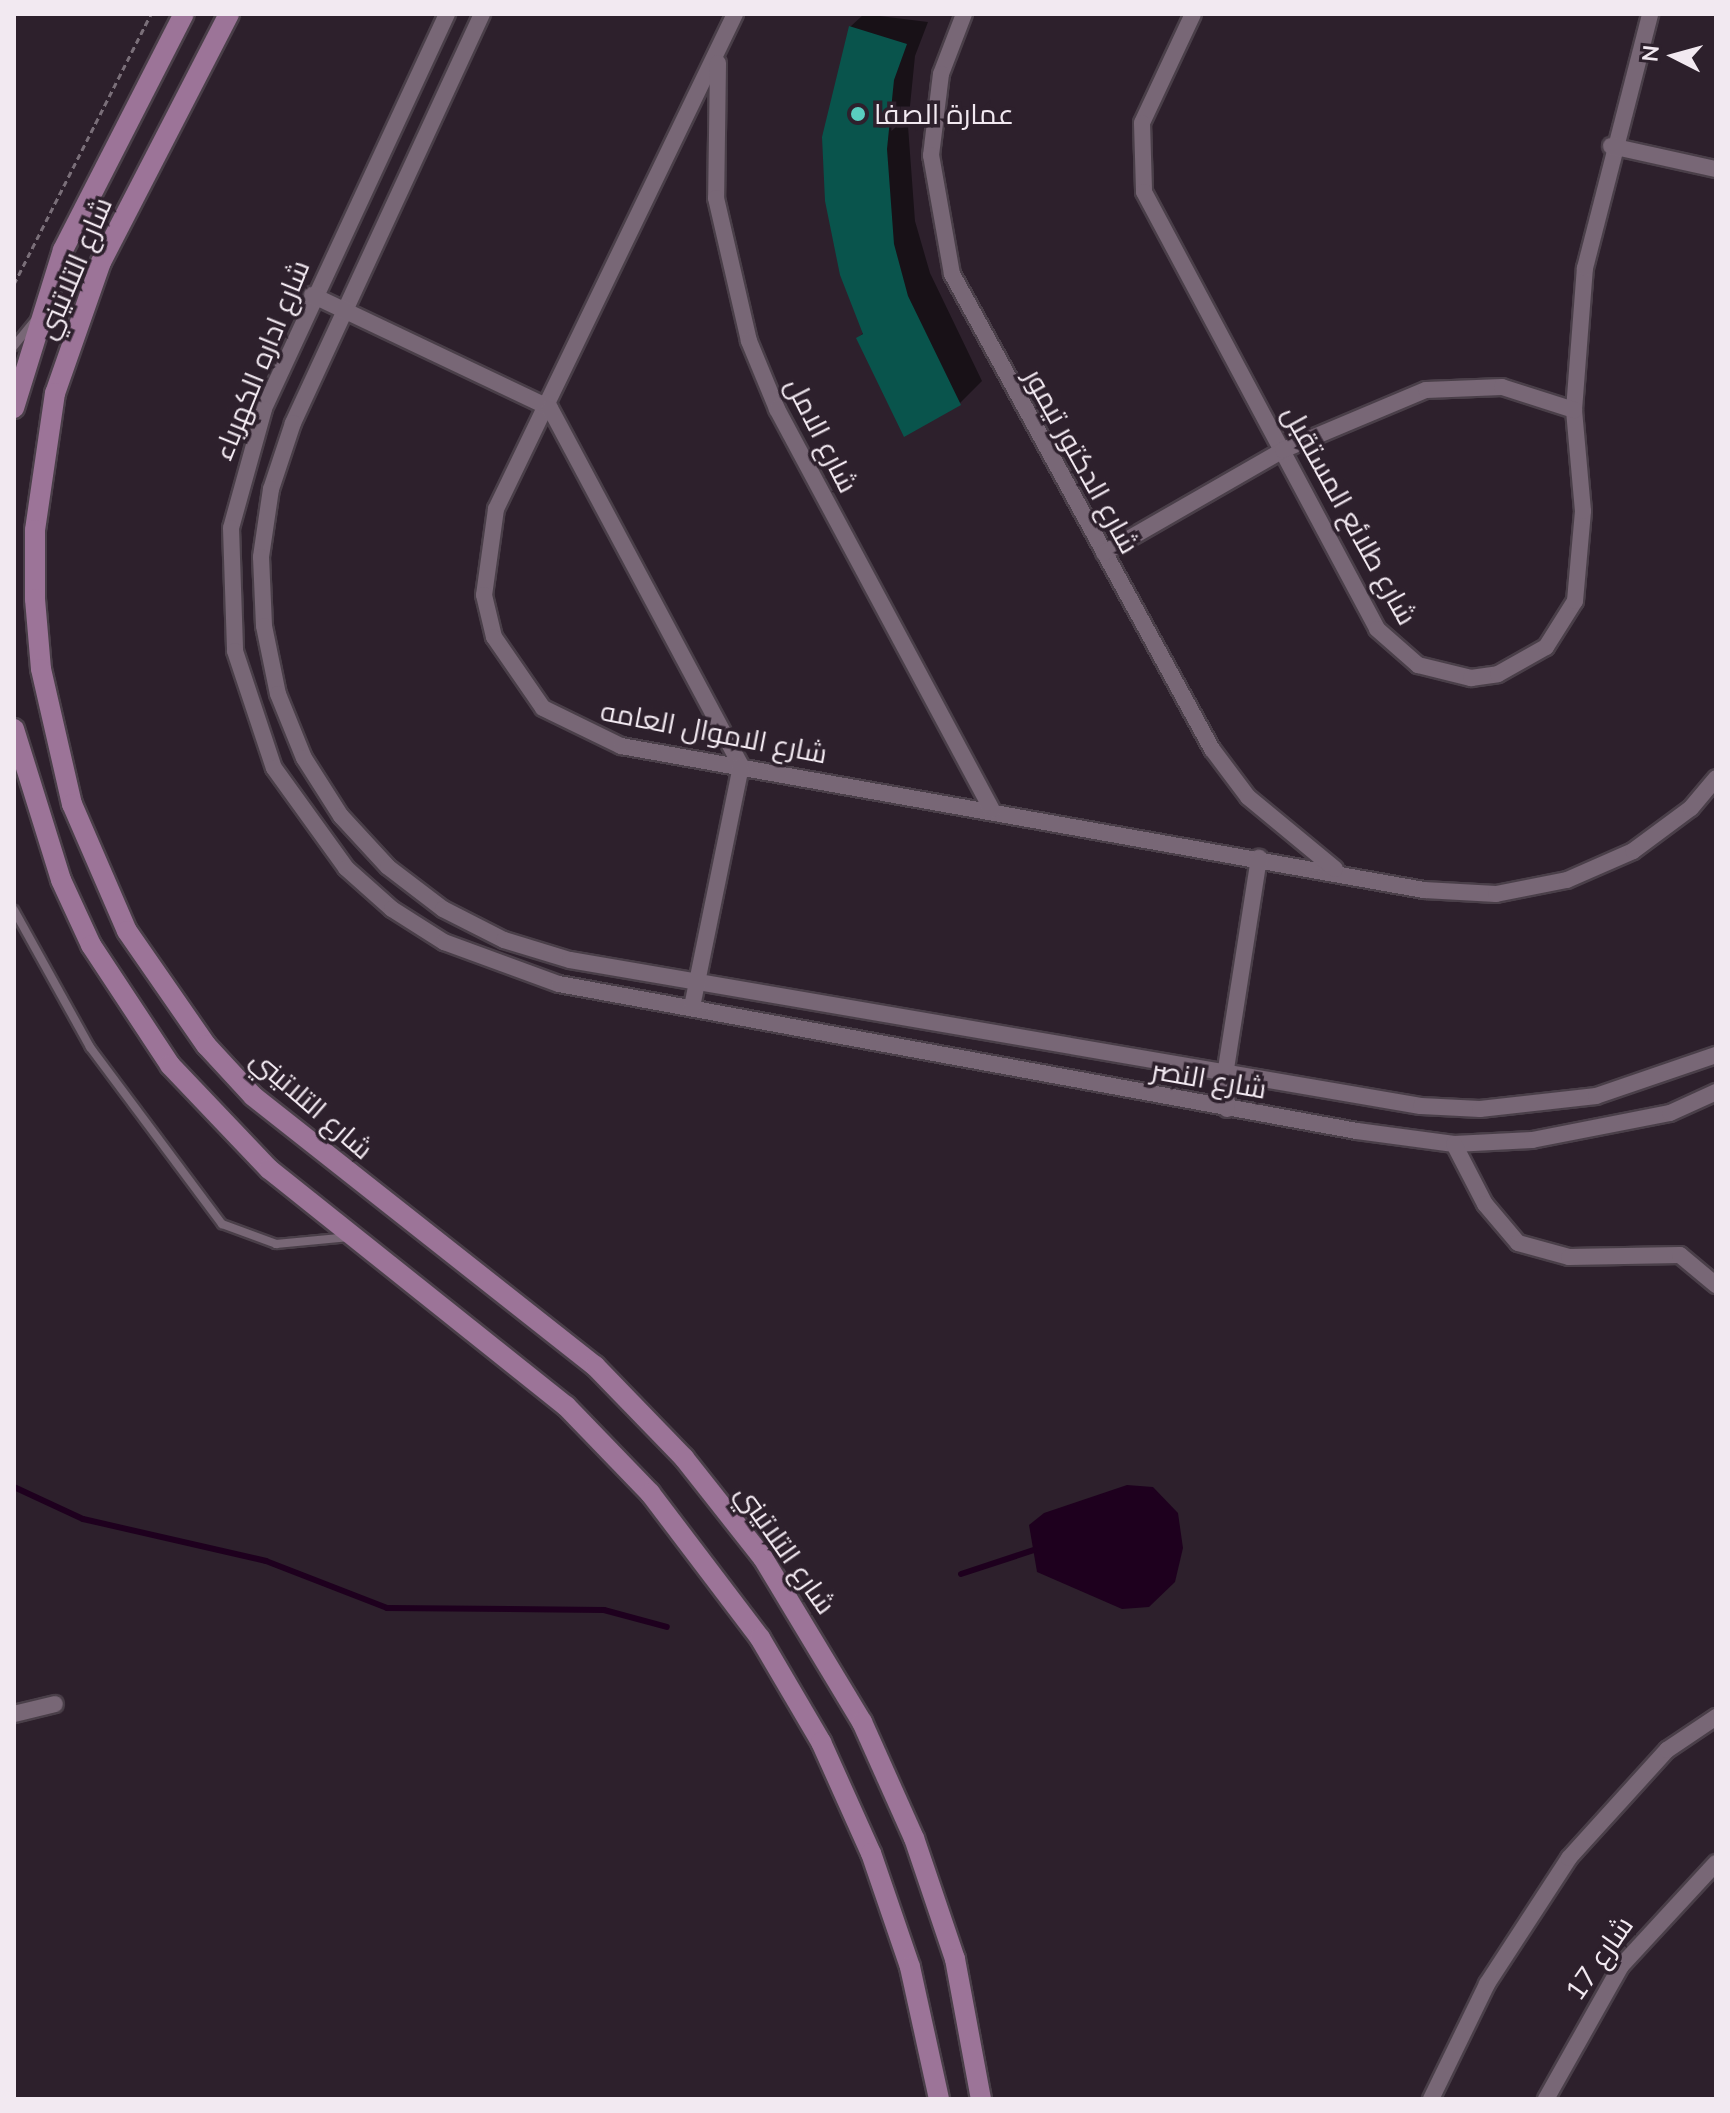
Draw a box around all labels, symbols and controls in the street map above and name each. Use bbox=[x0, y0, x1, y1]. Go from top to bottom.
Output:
north arrow bbox=[1634, 16, 1714, 96]
text: N bbox=[1635, 44, 1665, 63]
place label: عمارة الصفا bbox=[874, 97, 1014, 131]
marker: عمارة الصفا bbox=[849, 105, 867, 123]
street label: شارع التلاتيني bbox=[29, 192, 119, 344]
street label: شارع اداره الكهرباء bbox=[206, 255, 316, 465]
street label: شارع الدكتور تيمور bbox=[1017, 363, 1147, 559]
street label: شارع الامل bbox=[779, 372, 865, 498]
street label: شارع طلائع المستقبل bbox=[1276, 399, 1424, 631]
street label: شارع الاموال العامه bbox=[598, 694, 830, 770]
street label: شارع التلاتيني bbox=[244, 1042, 380, 1166]
street label: شارع النصر bbox=[1149, 1052, 1269, 1106]
street label: شارع التلاتيني bbox=[729, 1478, 843, 1620]
street label: شارع 17 bbox=[1558, 1909, 1640, 2007]

